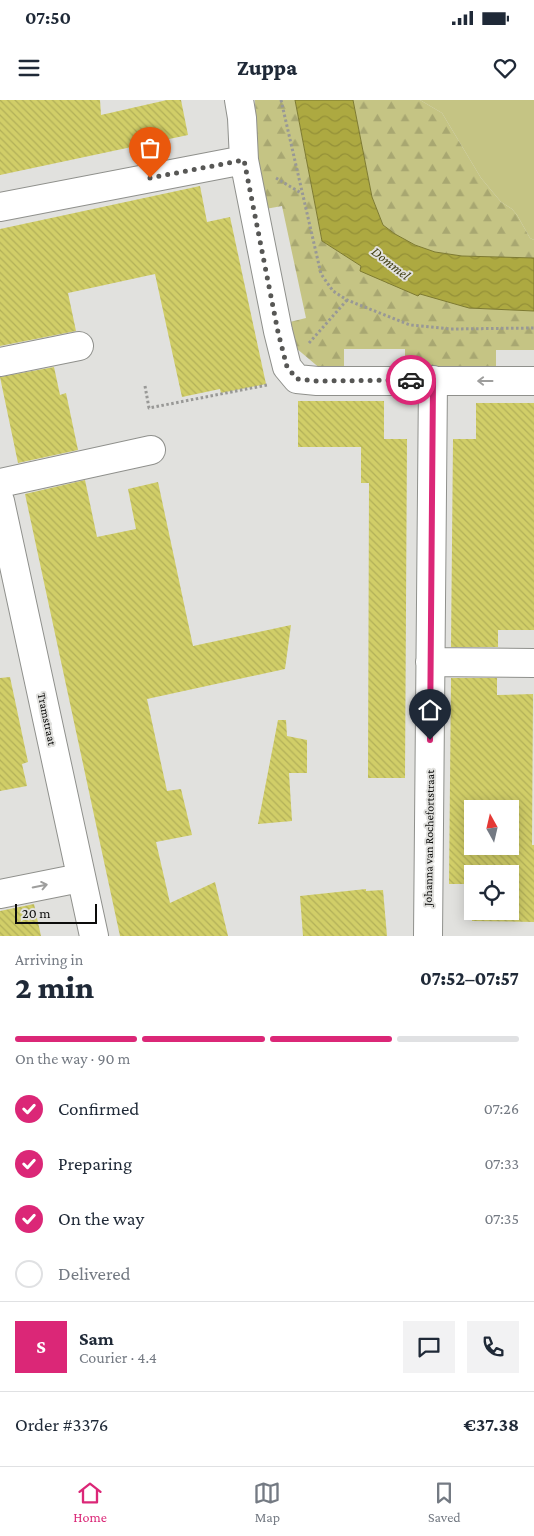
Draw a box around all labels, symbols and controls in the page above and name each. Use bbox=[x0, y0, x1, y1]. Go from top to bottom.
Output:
text: 07:50 bbox=[25, 7, 71, 28]
icon: menu bbox=[15, 54, 43, 82]
icon: heart bbox=[491, 54, 519, 82]
text: Zuppa bbox=[237, 55, 297, 80]
pin bbox=[129, 127, 171, 178]
icon: bag bbox=[136, 134, 164, 162]
water label: Dommel bbox=[369, 243, 414, 283]
courier bbox=[386, 355, 436, 405]
icon: car bbox=[397, 366, 425, 394]
one-way arrow bbox=[478, 376, 494, 386]
pin bbox=[409, 689, 451, 740]
street label: Tramstraat bbox=[35, 691, 60, 748]
icon: home bbox=[416, 696, 444, 724]
street label: Johanna van Rochefortstraat bbox=[421, 769, 437, 907]
north arrow bbox=[464, 800, 519, 855]
map controls bbox=[464, 800, 519, 920]
button: locate bbox=[464, 865, 519, 920]
one-way arrow bbox=[32, 880, 48, 890]
scale bar bbox=[15, 901, 98, 924]
text: 20 m bbox=[22, 905, 50, 921]
text: Arriving in bbox=[15, 951, 83, 968]
text: 07:52–07:57 bbox=[420, 968, 519, 989]
text: 2 min bbox=[15, 969, 94, 1005]
text: On the way · 90 m bbox=[15, 1050, 130, 1067]
icon: check bbox=[15, 1095, 43, 1123]
text: Confirmed bbox=[58, 1098, 139, 1119]
text: 07:26 bbox=[484, 1100, 519, 1117]
icon: check bbox=[15, 1150, 43, 1178]
text: Preparing bbox=[58, 1153, 132, 1174]
text: 07:33 bbox=[484, 1155, 519, 1172]
icon: check bbox=[15, 1205, 43, 1233]
text: On the way bbox=[58, 1208, 144, 1229]
text: 07:35 bbox=[484, 1210, 519, 1227]
text: Delivered bbox=[58, 1263, 131, 1284]
button: chat bbox=[403, 1321, 455, 1373]
button: phone bbox=[467, 1321, 519, 1373]
text: Sam bbox=[79, 1328, 114, 1349]
text: S bbox=[36, 1336, 46, 1357]
text: Courier · 4.4 bbox=[79, 1349, 157, 1366]
text: Order #3376 bbox=[15, 1414, 109, 1435]
text: €37.38 bbox=[464, 1414, 519, 1435]
tab: Home bbox=[73, 1479, 107, 1525]
tab: Map bbox=[253, 1479, 281, 1525]
tab: Saved bbox=[428, 1479, 461, 1525]

